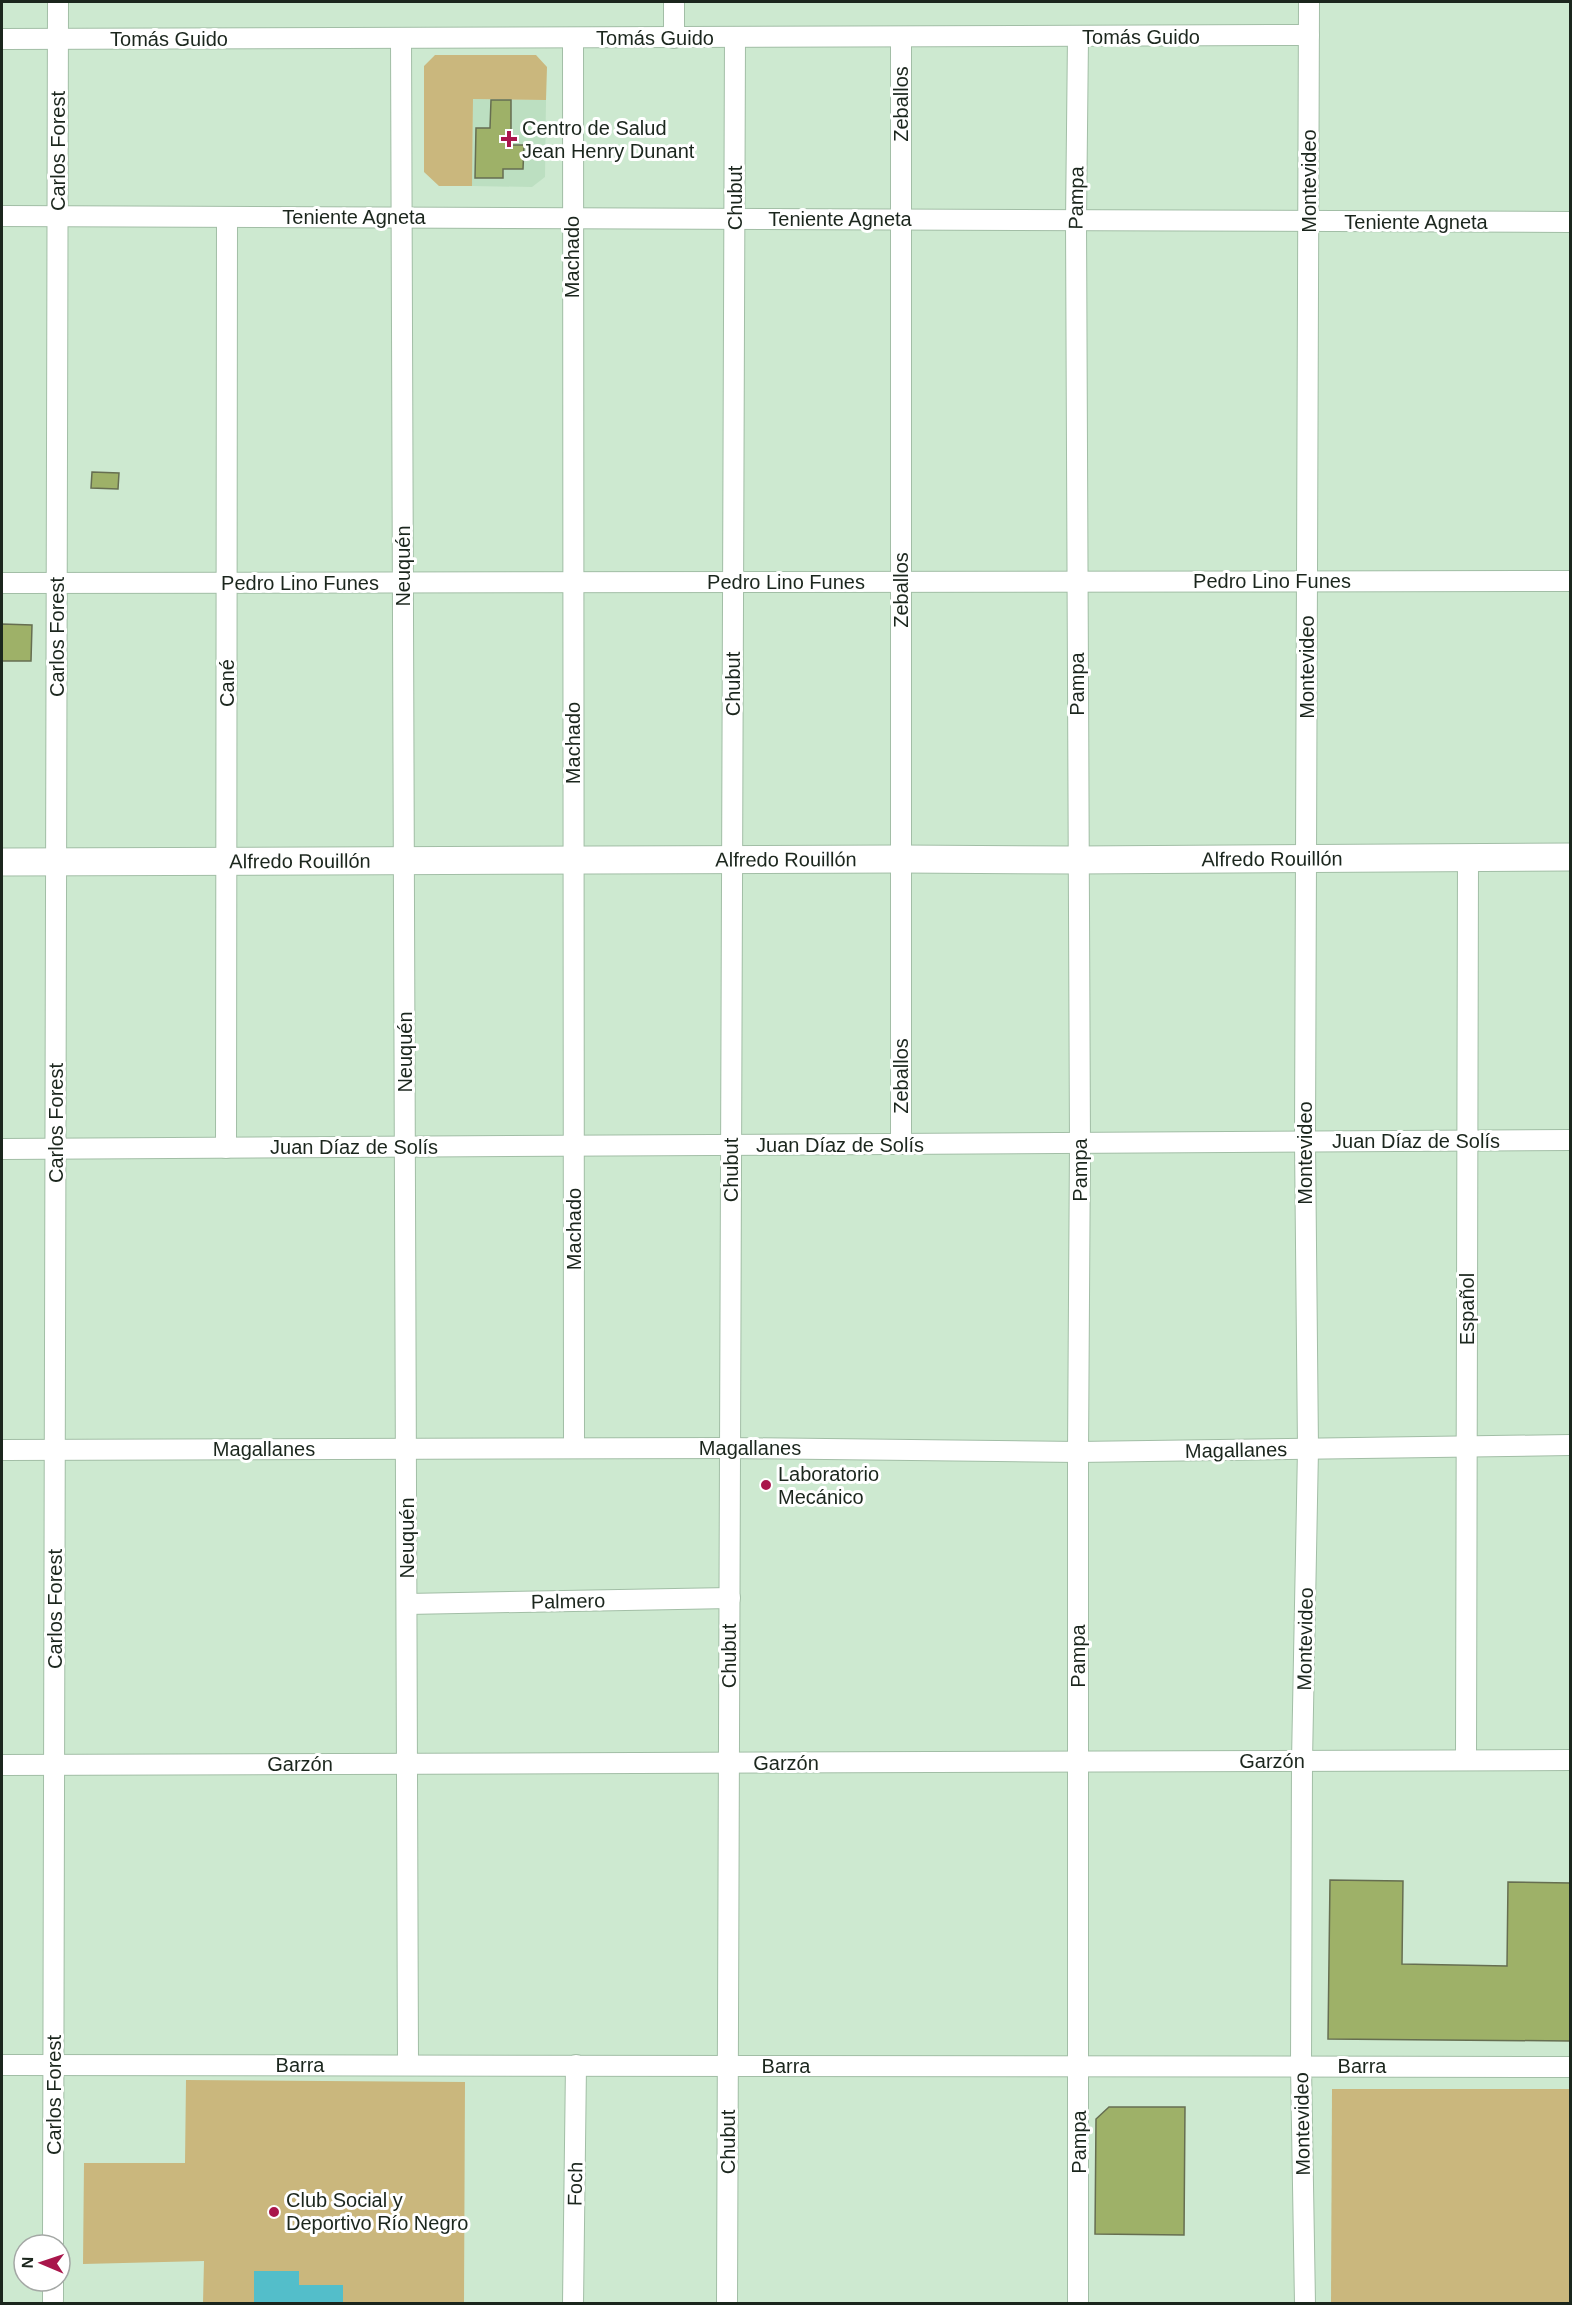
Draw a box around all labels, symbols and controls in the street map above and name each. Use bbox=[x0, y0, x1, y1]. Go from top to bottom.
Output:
street label: Tomás Guido bbox=[1082, 26, 1200, 48]
street label: Tomás Guido bbox=[596, 27, 714, 49]
street label: Tomás Guido bbox=[110, 28, 228, 50]
street label: Zeballos bbox=[890, 66, 912, 142]
street label: Carlos Forest bbox=[47, 91, 69, 211]
place label: Centro de Salud Jean Henry Dunant bbox=[522, 117, 695, 162]
street label: Montevideo bbox=[1298, 129, 1320, 233]
marker: Centro de Salud Jean Henry Dunant bbox=[500, 130, 518, 148]
street label: Chubut bbox=[724, 165, 746, 230]
street label: Pampa bbox=[1064, 165, 1088, 230]
street label: Teniente Agneta bbox=[282, 206, 427, 228]
street label: Teniente Agneta bbox=[768, 208, 913, 230]
street label: Teniente Agneta bbox=[1344, 211, 1489, 233]
street label: Machado bbox=[561, 216, 583, 298]
street label: Neuquén bbox=[392, 525, 414, 607]
street label: Zeballos bbox=[890, 552, 912, 628]
street label: Pedro Lino Funes bbox=[1193, 570, 1351, 592]
street label: Pedro Lino Funes bbox=[707, 571, 865, 593]
street label: Pedro Lino Funes bbox=[221, 572, 379, 594]
street label: Carlos Forest bbox=[46, 577, 68, 697]
street label: Montevideo bbox=[1296, 615, 1318, 719]
street label: Chubut bbox=[722, 651, 744, 716]
street label: Pampa bbox=[1066, 651, 1088, 716]
street label: Cané bbox=[216, 659, 238, 707]
street label: Machado bbox=[562, 702, 584, 784]
street label: Alfredo Rouillón bbox=[1201, 847, 1343, 870]
street label: Alfredo Rouillón bbox=[715, 848, 857, 871]
street label: Alfredo Rouillón bbox=[229, 850, 371, 872]
street label: Neuquén bbox=[394, 1011, 416, 1093]
street label: Zeballos bbox=[890, 1038, 912, 1114]
street label: Carlos Forest bbox=[45, 1063, 67, 1183]
street label: Montevideo bbox=[1294, 1101, 1316, 1205]
street label: Juan Díaz de Solís bbox=[1332, 1130, 1500, 1152]
street label: Juan Díaz de Solís bbox=[756, 1134, 924, 1156]
street label: Juan Díaz de Solís bbox=[270, 1136, 438, 1158]
street label: Chubut bbox=[720, 1137, 742, 1202]
street label: Pampa bbox=[1069, 1137, 1091, 1202]
street label: Machado bbox=[563, 1188, 585, 1270]
street label: Español bbox=[1456, 1273, 1478, 1345]
street label: Magallanes bbox=[699, 1437, 801, 1459]
street label: Magallanes bbox=[213, 1438, 315, 1460]
street label: Magallanes bbox=[1185, 1438, 1287, 1462]
place label: Laboratorio Mecánico bbox=[778, 1463, 879, 1508]
marker: Laboratorio Mecánico bbox=[759, 1478, 773, 1492]
street label: Neuquén bbox=[396, 1497, 418, 1579]
street label: Carlos Forest bbox=[44, 1549, 66, 1669]
street label: Montevideo bbox=[1293, 1587, 1317, 1691]
street label: Palmero bbox=[531, 1589, 605, 1613]
street label: Chubut bbox=[718, 1623, 740, 1688]
street label: Pampa bbox=[1067, 1623, 1089, 1688]
street label: Garzón bbox=[1239, 1750, 1305, 1772]
street label: Garzón bbox=[753, 1752, 819, 1774]
street label: Garzón bbox=[267, 1753, 333, 1775]
street label: Carlos Forest bbox=[43, 2035, 65, 2155]
street label: Barra bbox=[276, 2054, 325, 2076]
street label: Barra bbox=[762, 2055, 811, 2077]
street label: Barra bbox=[1338, 2055, 1387, 2077]
street label: Montevideo bbox=[1290, 2072, 1314, 2176]
street label: Chubut bbox=[717, 2109, 739, 2174]
street label: Pampa bbox=[1068, 2109, 1090, 2174]
street label: Foch bbox=[564, 2162, 586, 2206]
place label: Club Social y Deportivo Río Negro bbox=[286, 2189, 468, 2234]
marker: Club Social y Deportivo Río Negro bbox=[267, 2205, 281, 2219]
north arrow bbox=[12, 2233, 72, 2293]
text: N bbox=[19, 2256, 36, 2269]

